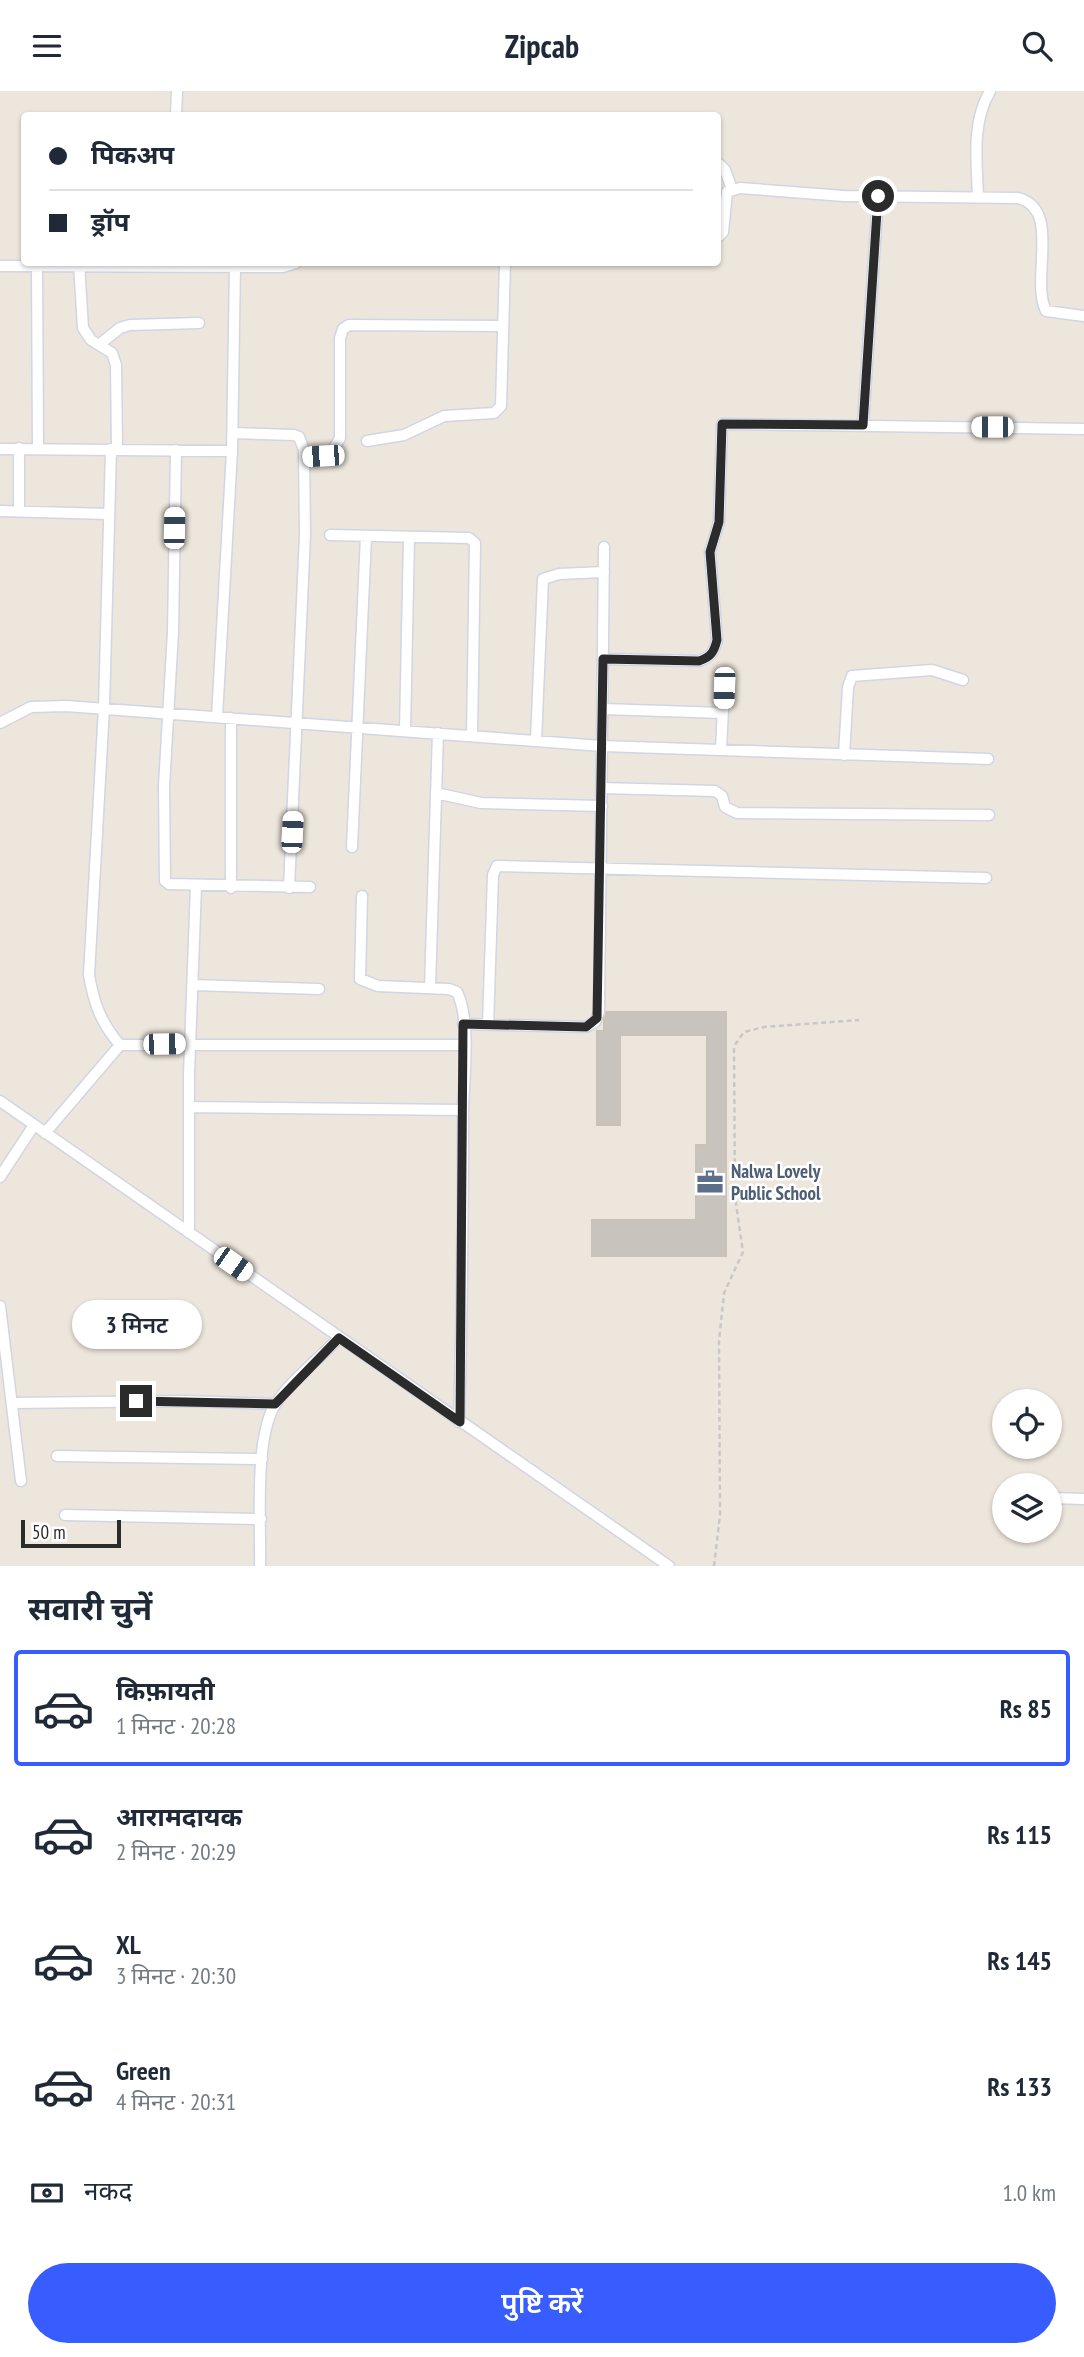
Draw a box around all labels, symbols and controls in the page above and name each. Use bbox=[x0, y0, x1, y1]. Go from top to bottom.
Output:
text: Zipcab bbox=[505, 25, 579, 67]
icon: menu bbox=[28, 27, 66, 65]
icon: search bbox=[1018, 27, 1056, 65]
text: पिकअप bbox=[91, 138, 174, 171]
route start bbox=[862, 180, 894, 212]
text: ड्रॉप bbox=[91, 205, 129, 238]
car bbox=[972, 417, 1014, 438]
car bbox=[302, 444, 345, 468]
car bbox=[164, 507, 185, 549]
car bbox=[713, 667, 736, 709]
car bbox=[281, 810, 304, 854]
car bbox=[143, 1033, 186, 1055]
place label: Nalwa Lovely Public School bbox=[731, 1159, 821, 1205]
office icon: Nalwa Lovely Public School bbox=[695, 1167, 725, 1197]
car bbox=[210, 1243, 257, 1285]
callout: 3 मिनट bbox=[71, 1299, 201, 1349]
text: 3 मिनट bbox=[106, 1310, 168, 1339]
route end bbox=[120, 1385, 152, 1417]
map controls bbox=[992, 1389, 1062, 1543]
button: locate bbox=[992, 1389, 1062, 1459]
button: layers bbox=[992, 1473, 1062, 1543]
scale bar bbox=[21, 1517, 121, 1549]
text: 50 m bbox=[32, 1520, 66, 1544]
text: सवारी चुनें bbox=[28, 1587, 152, 1629]
text: किफ़ायती bbox=[116, 1674, 215, 1707]
icon: car bbox=[32, 1677, 95, 1740]
text: Rs 85 bbox=[1000, 1692, 1052, 1725]
text: 1 मिनट · 20:28 bbox=[116, 1711, 236, 1740]
text: आरामदायक bbox=[116, 1800, 242, 1833]
icon: car bbox=[32, 1803, 95, 1866]
text: Rs 115 bbox=[987, 1818, 1052, 1851]
text: 2 मिनट · 20:29 bbox=[116, 1837, 236, 1866]
text: XL bbox=[116, 1928, 141, 1961]
icon: car bbox=[32, 1929, 95, 1992]
text: Rs 145 bbox=[987, 1944, 1052, 1977]
text: 3 मिनट · 20:30 bbox=[116, 1961, 236, 1990]
text: Green bbox=[116, 2054, 171, 2087]
icon: car bbox=[32, 2055, 95, 2118]
text: Rs 133 bbox=[987, 2070, 1052, 2103]
text: 4 मिनट · 20:31 bbox=[116, 2087, 236, 2116]
icon: cash bbox=[28, 2174, 66, 2212]
text: नकद bbox=[84, 2174, 132, 2207]
text: 1.0 km bbox=[1002, 2178, 1056, 2207]
button: पुष्टि करें bbox=[28, 2263, 1056, 2343]

